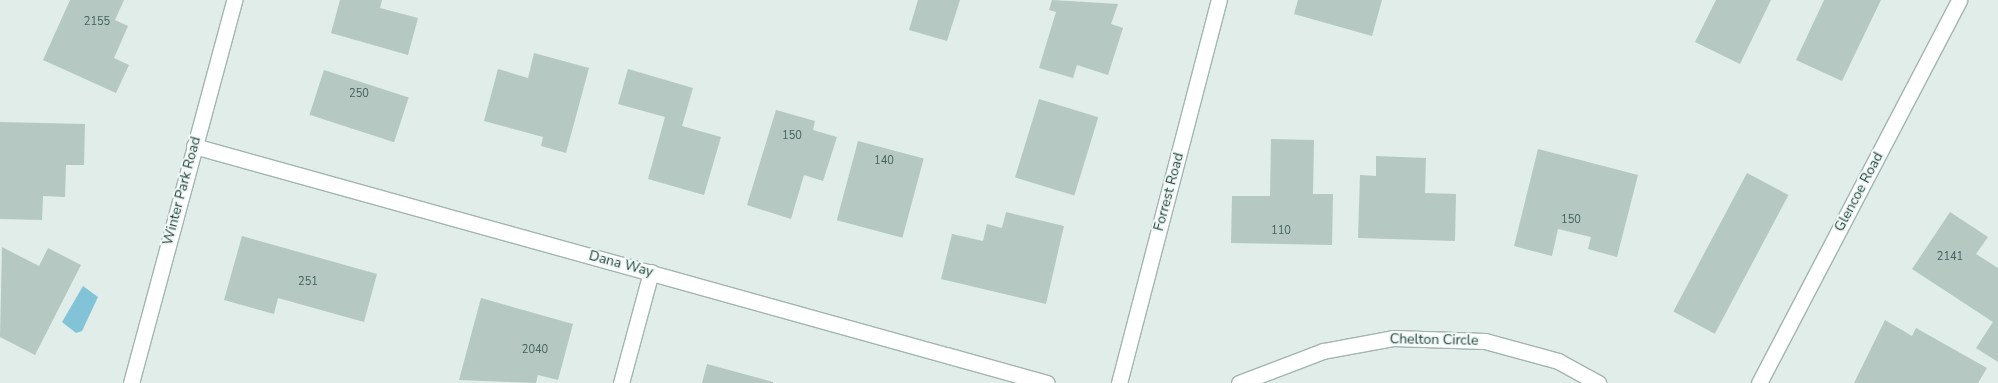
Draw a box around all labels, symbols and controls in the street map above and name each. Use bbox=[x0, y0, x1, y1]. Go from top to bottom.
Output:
house number: 2155 bbox=[84, 15, 110, 29]
house number: 250 bbox=[349, 87, 369, 101]
house number: 150 bbox=[782, 129, 802, 143]
street label: Winter Park Road bbox=[159, 135, 205, 247]
street label: Glencoe Road bbox=[1831, 149, 1887, 235]
street label: Forrest Road bbox=[1150, 151, 1188, 233]
house number: 140 bbox=[874, 154, 894, 168]
house number: 150 bbox=[1561, 213, 1581, 227]
house number: 110 bbox=[1271, 224, 1291, 238]
street label: Dana Way bbox=[587, 247, 655, 281]
house number: 2141 bbox=[1937, 250, 1963, 264]
house number: 251 bbox=[298, 275, 318, 289]
street label: Chelton Circle bbox=[1390, 331, 1478, 349]
house number: 2040 bbox=[522, 343, 548, 357]

